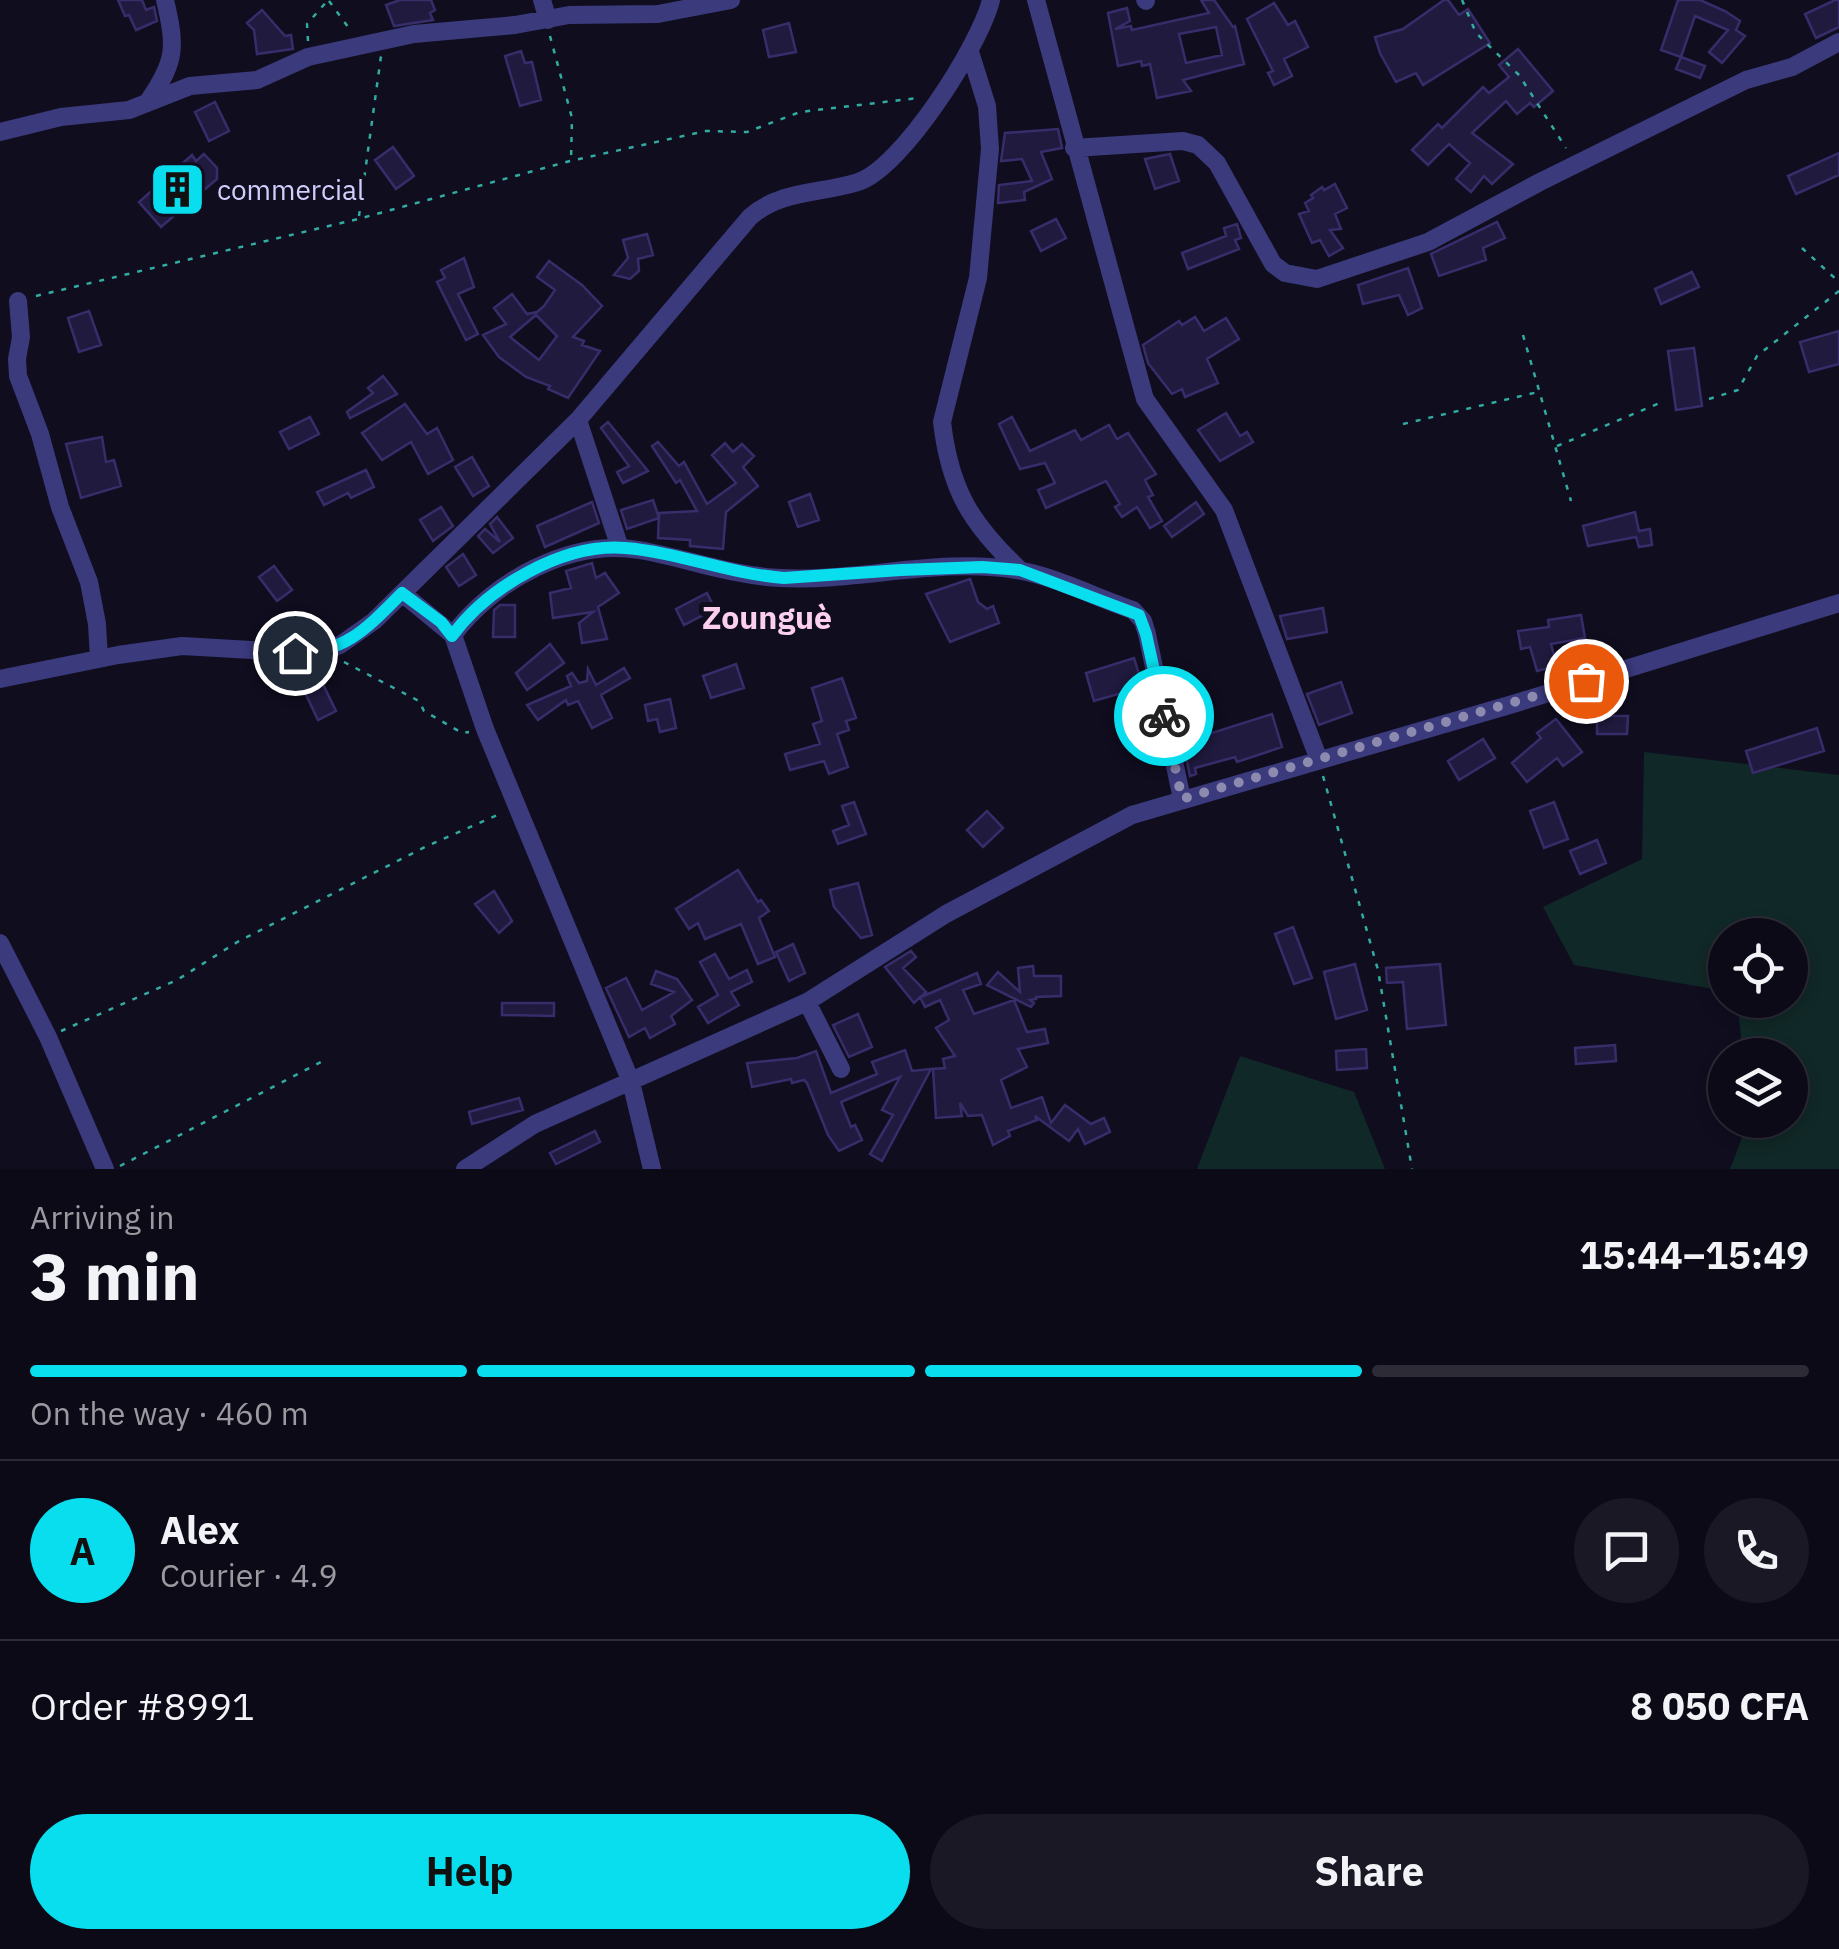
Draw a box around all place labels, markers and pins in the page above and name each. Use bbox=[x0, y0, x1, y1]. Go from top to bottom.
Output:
building icon: commercial bbox=[148, 160, 208, 220]
place label: commercial bbox=[217, 171, 365, 208]
pin bbox=[253, 611, 338, 696]
pin bbox=[1544, 639, 1629, 724]

